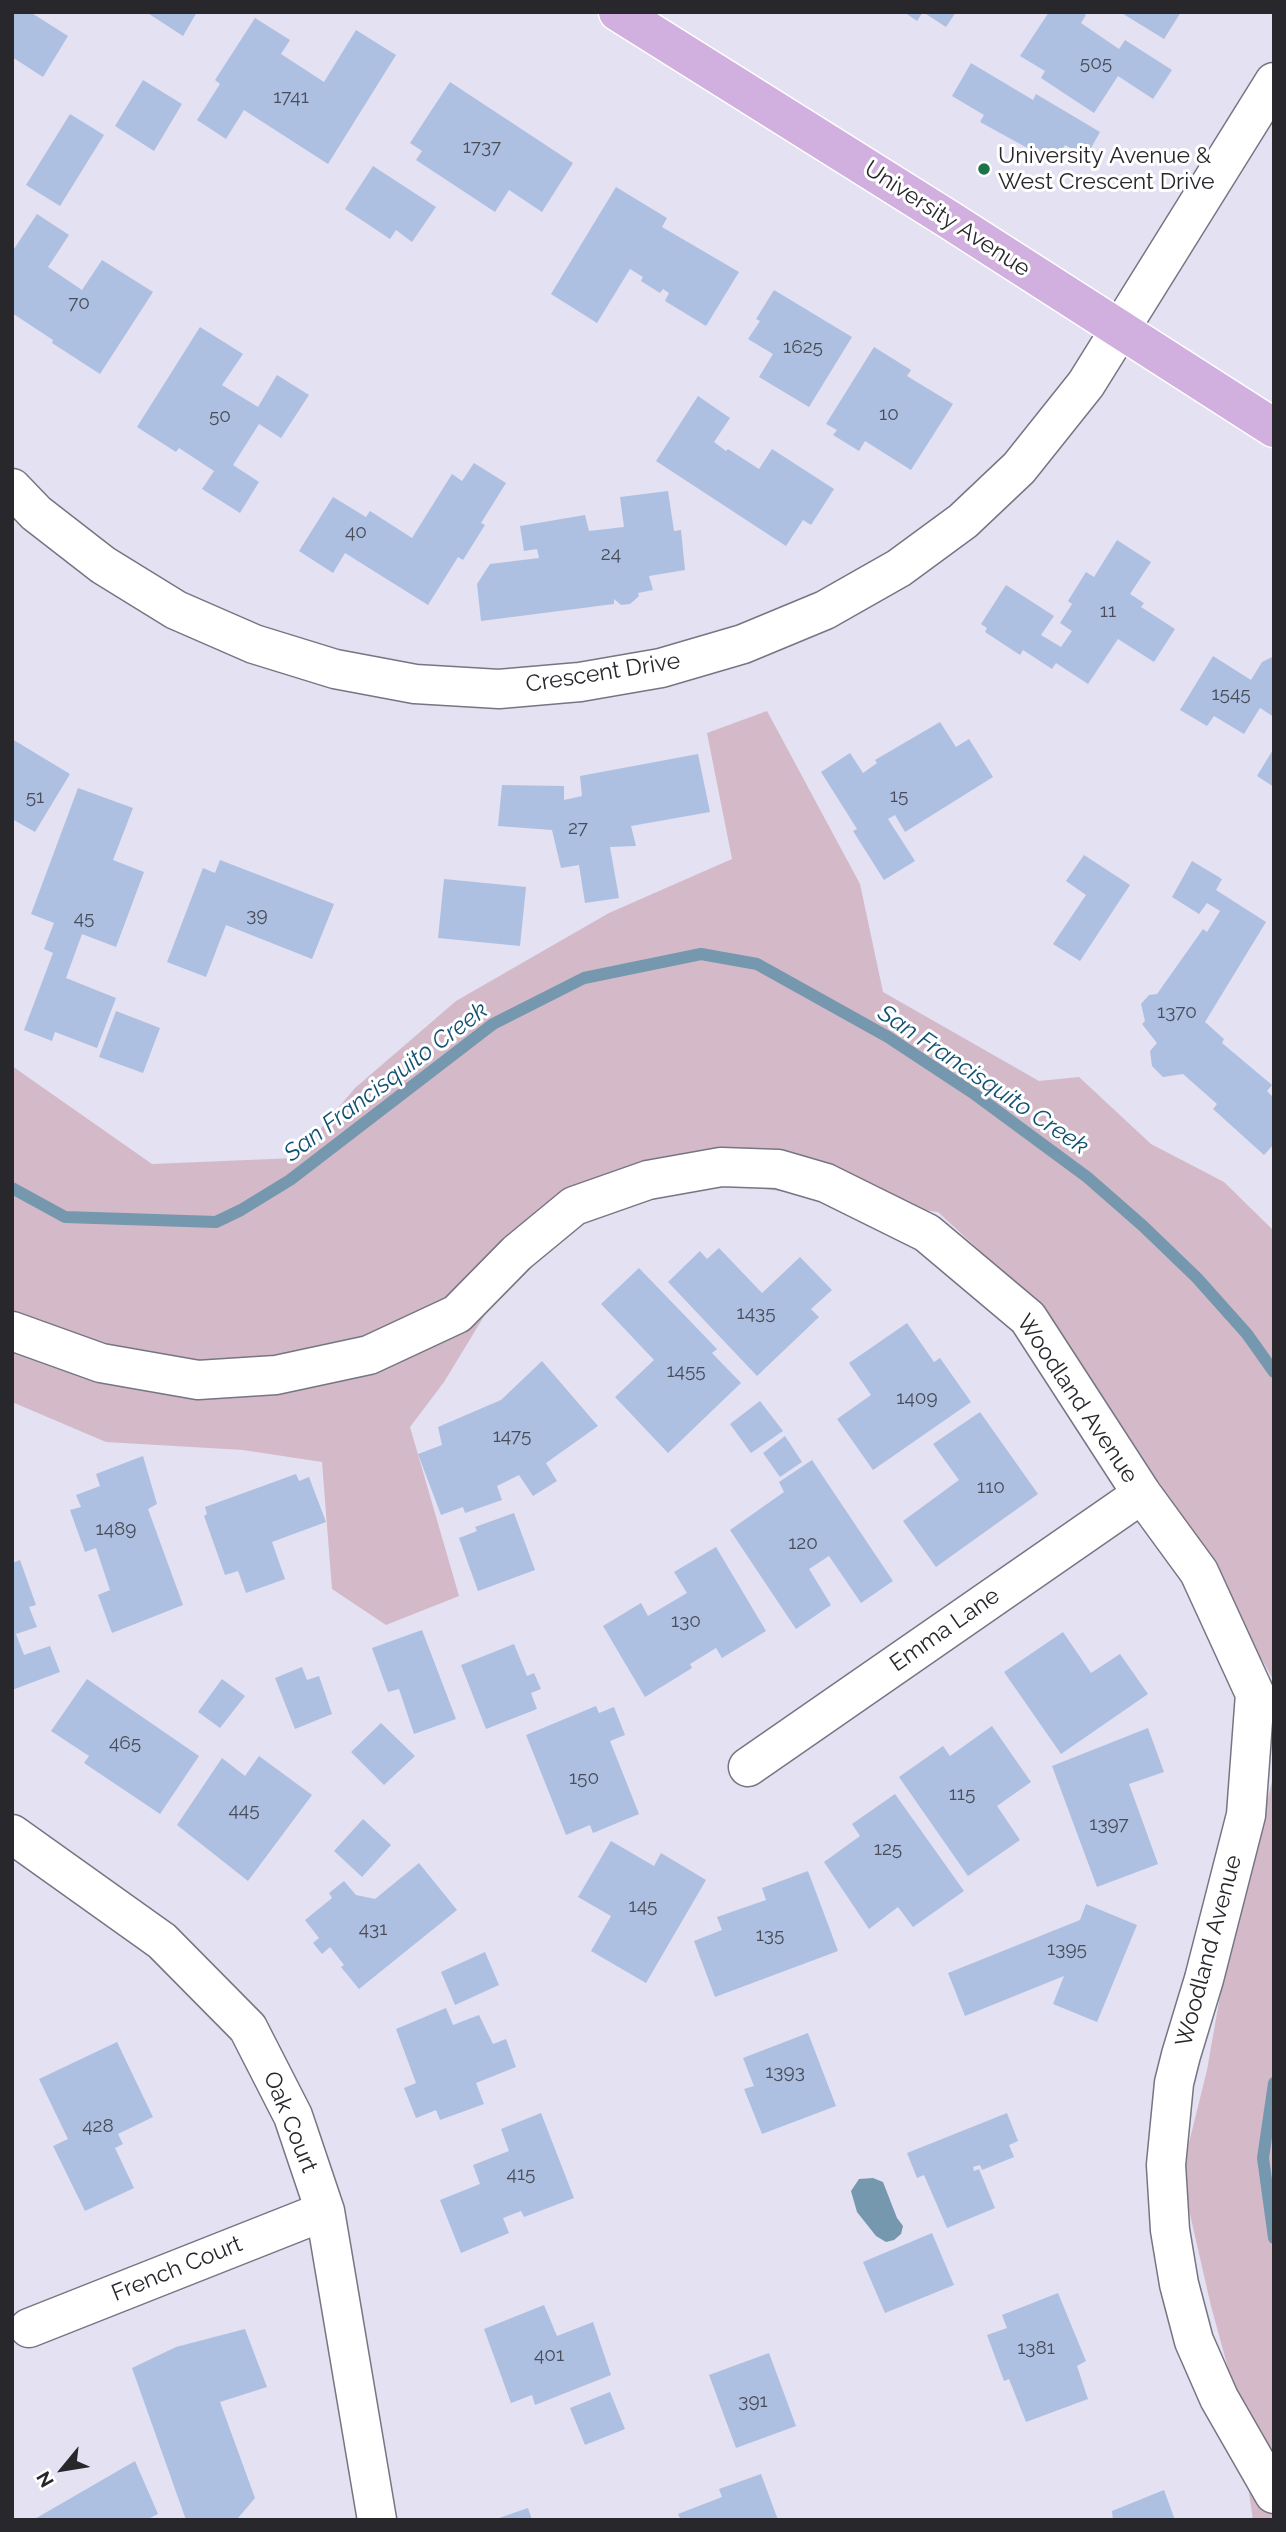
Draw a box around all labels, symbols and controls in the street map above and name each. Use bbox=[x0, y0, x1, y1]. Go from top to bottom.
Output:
house number: 505 bbox=[1080, 52, 1112, 74]
house number: 1741 bbox=[273, 86, 309, 108]
house number: 1737 bbox=[463, 136, 501, 158]
place label: University Avenue & West Crescent Drive bbox=[998, 142, 1215, 196]
street label: University Avenue bbox=[859, 155, 1035, 283]
marker: University Avenue & West Crescent Drive bbox=[976, 161, 992, 177]
house number: 70 bbox=[68, 292, 90, 314]
house number: 1625 bbox=[783, 336, 823, 358]
house number: 10 bbox=[879, 403, 899, 425]
house number: 50 bbox=[209, 405, 231, 427]
house number: 40 bbox=[345, 521, 367, 543]
house number: 24 bbox=[601, 543, 621, 565]
house number: 11 bbox=[1100, 600, 1116, 622]
street label: Crescent Drive bbox=[524, 647, 682, 699]
house number: 1545 bbox=[1211, 683, 1251, 705]
house number: 15 bbox=[890, 785, 908, 807]
house number: 51 bbox=[26, 786, 44, 808]
house number: 27 bbox=[568, 817, 588, 839]
house number: 39 bbox=[246, 904, 268, 926]
house number: 45 bbox=[74, 907, 94, 929]
water label: San Francisquito Creek bbox=[278, 996, 494, 1168]
water label: San Francisquito Creek bbox=[872, 999, 1094, 1161]
house number: 1370 bbox=[1157, 1001, 1197, 1023]
house number: 1435 bbox=[736, 1302, 776, 1324]
street label: Woodland Avenue bbox=[1010, 1310, 1144, 1488]
house number: 1455 bbox=[666, 1360, 706, 1382]
house number: 1409 bbox=[896, 1387, 938, 1409]
house number: 1475 bbox=[493, 1425, 531, 1447]
house number: 110 bbox=[977, 1476, 1005, 1498]
house number: 1489 bbox=[96, 1518, 136, 1540]
house number: 120 bbox=[788, 1532, 818, 1554]
street label: Emma Lane bbox=[885, 1582, 1005, 1678]
house number: 130 bbox=[671, 1610, 701, 1632]
house number: 465 bbox=[109, 1732, 141, 1754]
house number: 150 bbox=[569, 1767, 599, 1789]
house number: 115 bbox=[949, 1783, 975, 1805]
house number: 445 bbox=[228, 1799, 260, 1821]
house number: 1397 bbox=[1089, 1813, 1129, 1835]
house number: 125 bbox=[874, 1838, 902, 1860]
street label: Woodland Avenue bbox=[1170, 1852, 1248, 2050]
house number: 145 bbox=[629, 1895, 657, 1917]
house number: 431 bbox=[359, 1918, 387, 1940]
house number: 135 bbox=[756, 1924, 784, 1946]
house number: 1395 bbox=[1047, 1938, 1087, 1960]
house number: 1393 bbox=[765, 2061, 805, 2083]
street label: Oak Court bbox=[257, 2067, 323, 2177]
house number: 428 bbox=[82, 2115, 114, 2137]
house number: 415 bbox=[507, 2163, 535, 2185]
street label: French Court bbox=[108, 2230, 246, 2308]
house number: 1381 bbox=[1017, 2337, 1055, 2359]
house number: 401 bbox=[534, 2344, 564, 2366]
house number: 391 bbox=[738, 2390, 768, 2412]
north arrow bbox=[28, 2434, 98, 2504]
text: N bbox=[32, 2468, 58, 2491]

